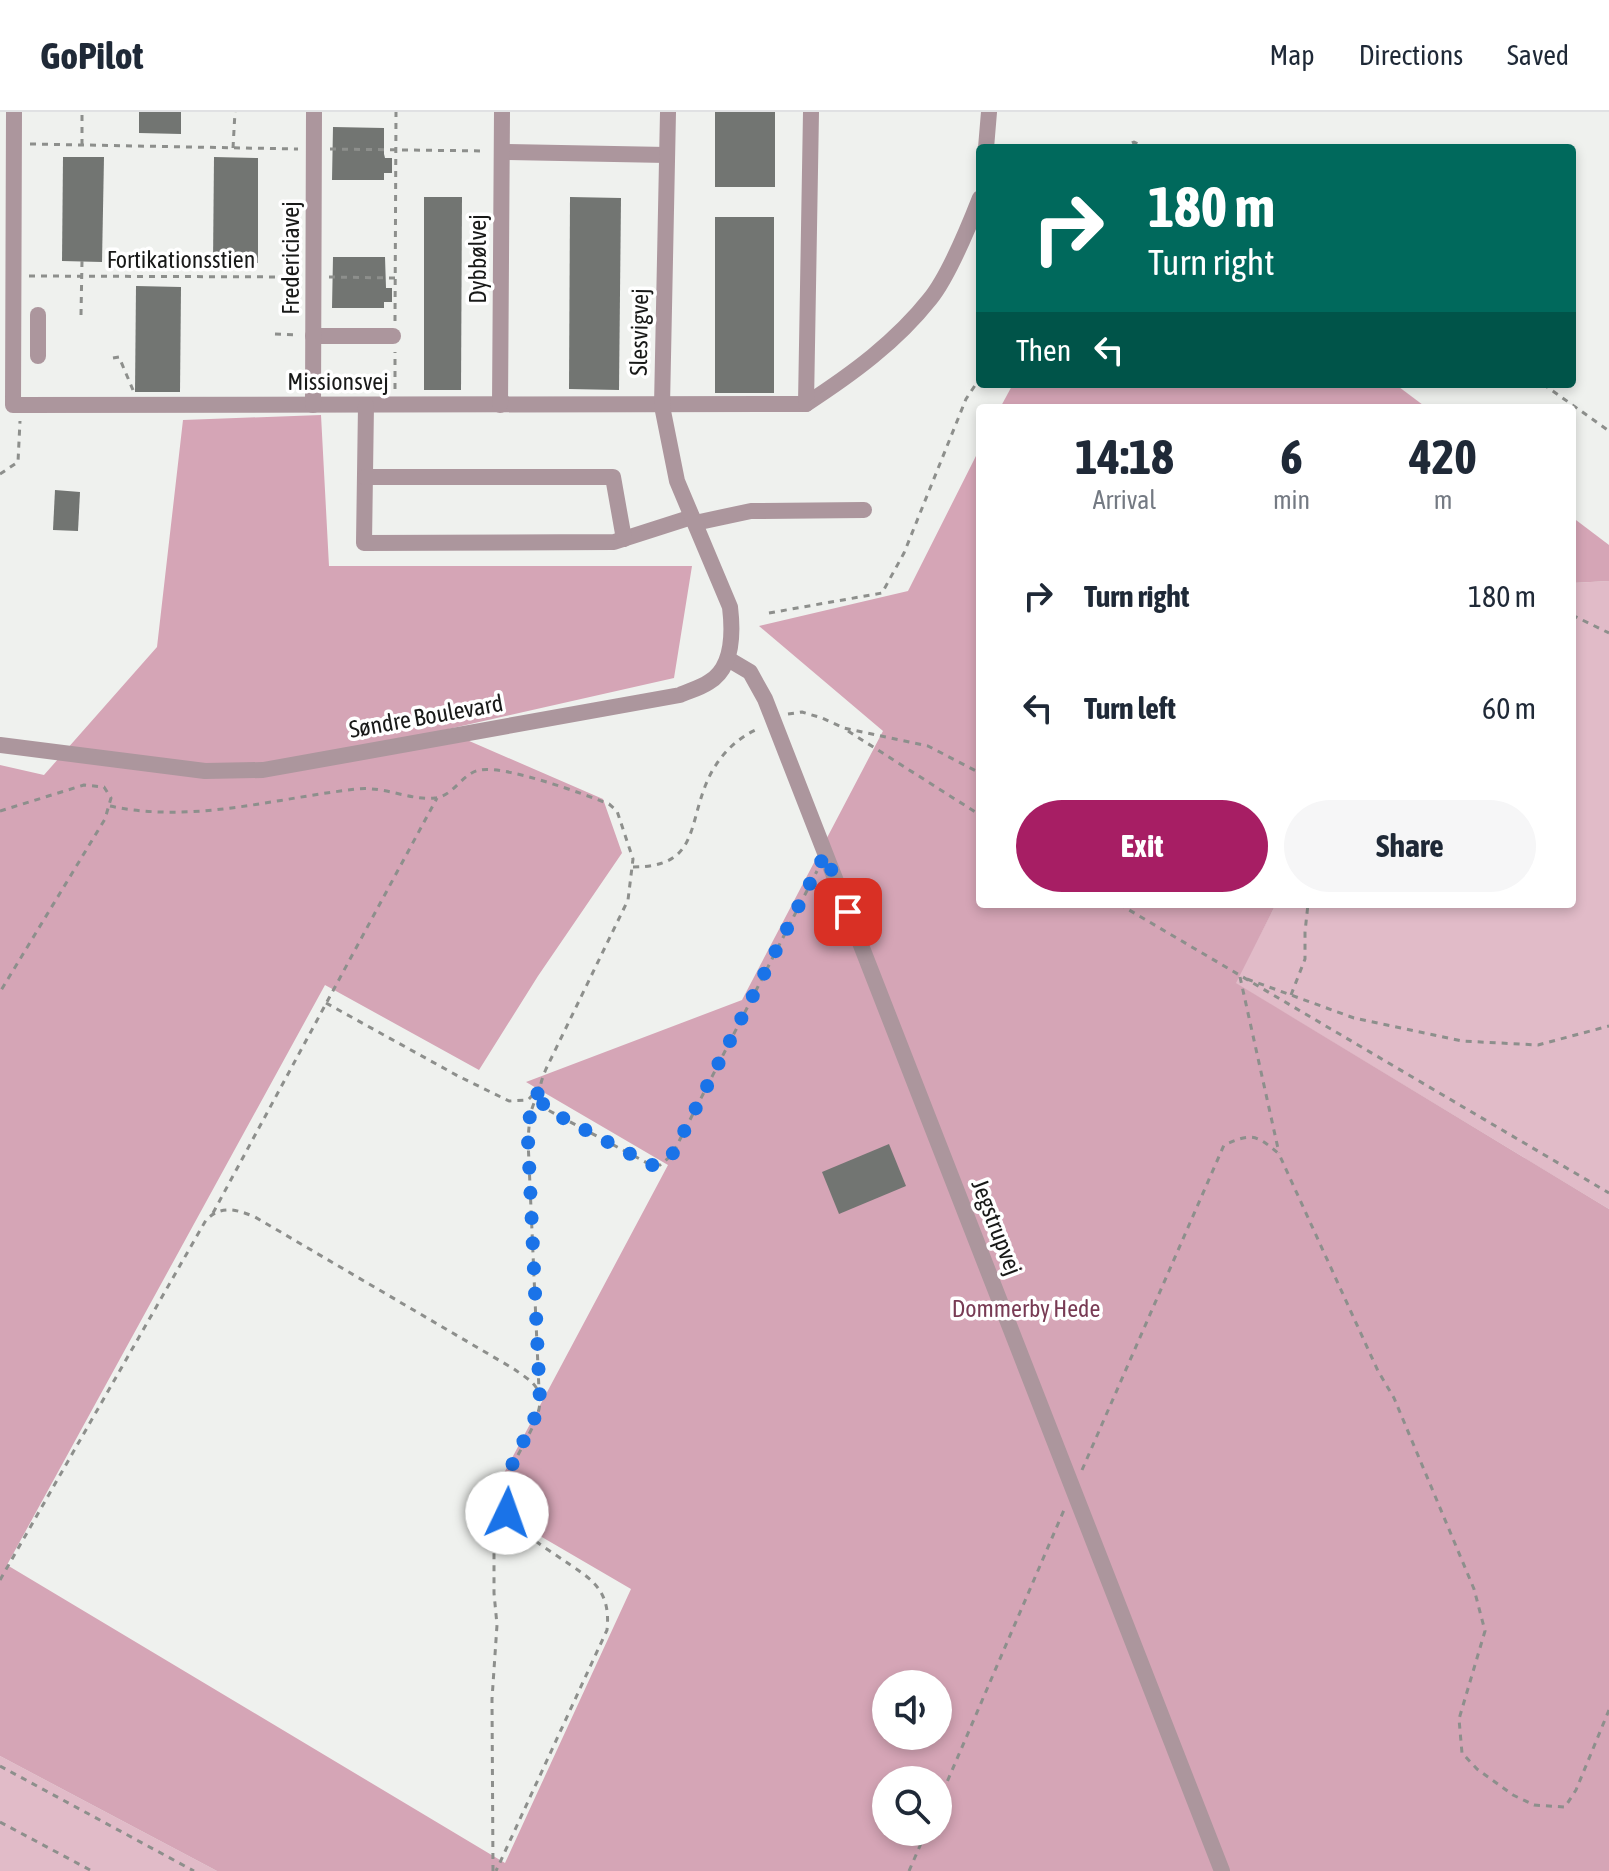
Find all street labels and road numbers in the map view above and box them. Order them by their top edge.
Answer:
street label: Fredericiavej [277,201,304,315]
street label: Dybbølvej [464,214,491,304]
street label: Fortikationsstien [107,246,255,273]
street label: Slesvigvej [625,288,653,376]
street label: Missionsvej [287,368,389,395]
street label: Søndre Boulevard [347,689,505,743]
street label: Jegstrupvej [966,1175,1028,1279]

